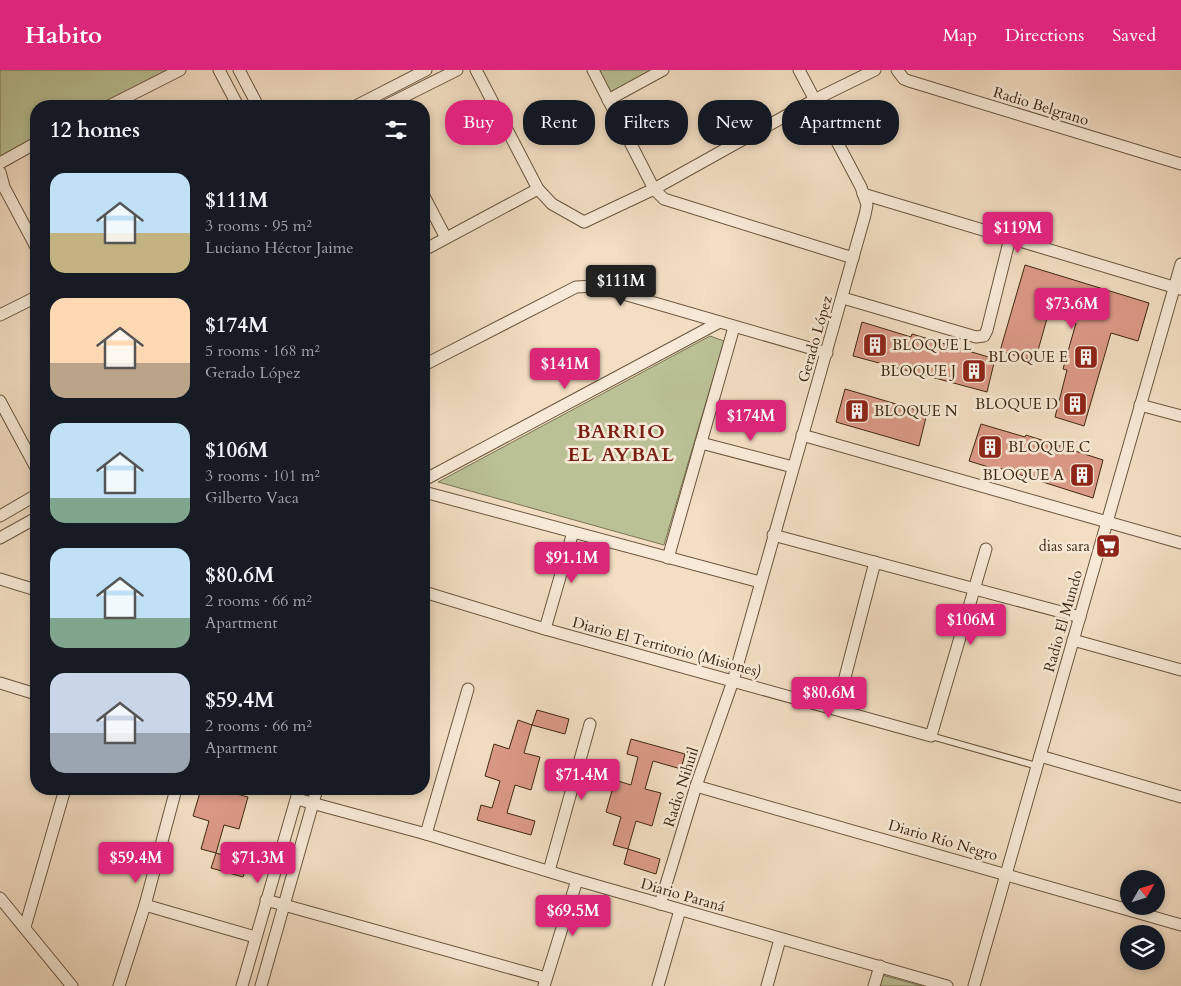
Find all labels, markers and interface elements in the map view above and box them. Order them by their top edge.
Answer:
text: Habito [25,19,102,52]
text: Map [943,23,977,48]
text: Directions [1005,23,1084,48]
text: Saved [1112,23,1156,48]
street label: Radio Belgrano [991,82,1091,130]
chip: Buy [445,100,513,145]
chip: Rent [523,100,595,145]
chip: Filters [605,100,688,145]
chip: New [698,100,772,145]
chip: Apartment [782,100,899,145]
text: 12 homes [50,116,140,145]
icon: filters [382,116,410,144]
text: $111M [205,186,268,215]
icon: home [90,193,150,253]
pin: $119M [983,212,1053,254]
text: 3 rooms · 95 m² [205,215,312,237]
text: $119M [994,217,1042,239]
text: Luciano Héctor Jaime [205,237,354,259]
pin: $111M [586,264,656,307]
text: $111M [597,270,645,292]
pin: $73.6M [1031,288,1113,330]
street label: Gerado López [793,293,837,385]
text: $73.6M [1046,293,1098,315]
text: $174M [205,311,268,340]
icon: home [90,318,150,378]
building icon: BLOQUE L [862,332,888,358]
place label: BLOQUE L [892,335,973,355]
text: 5 rooms · 168 m² [205,340,320,362]
building icon: BLOQUE E [1073,344,1099,370]
place label: BLOQUE E [988,347,1068,367]
pin: $141M [530,348,600,390]
text: $141M [541,353,589,375]
building icon: BLOQUE J [961,358,987,384]
place label: BLOQUE J [880,361,956,381]
text: Gerado López [205,362,300,384]
building icon: BLOQUE D [1062,391,1088,417]
place label: BLOQUE D [975,394,1058,414]
building icon: BLOQUE N [844,398,870,424]
pin: $174M [716,400,786,442]
place label: BLOQUE N [874,401,958,421]
text: $174M [727,405,775,427]
district label: BARRIO EL AYBAL [567,418,675,468]
building icon: BLOQUE C [977,434,1003,460]
text: $106M [205,436,268,465]
place label: BLOQUE C [1008,437,1090,457]
icon: home [90,443,150,503]
building icon: BLOQUE A [1069,462,1095,488]
text: 3 rooms · 101 m² [205,465,320,487]
place label: BLOQUE A [983,465,1064,485]
text: Gilberto Vaca [205,487,299,509]
supermarket icon: dias sara [1095,533,1121,559]
place label: dias sara [1039,536,1091,556]
pin: $91.1M [531,542,613,584]
text: $91.1M [546,547,598,569]
text: $80.6M [205,561,275,590]
icon: home [90,568,150,628]
street label: Radio El Mundo [1039,568,1087,674]
text: 2 rooms · 66 m² [205,590,312,612]
pin: $106M [936,604,1006,646]
text: $106M [947,609,995,631]
text: Apartment [205,612,278,634]
street label: Diario El Territorio (Misiones) [570,612,764,682]
pin: $80.6M [788,676,870,719]
text: $80.6M [803,682,855,704]
text: $59.4M [205,686,275,715]
icon: home [90,693,150,753]
text: 2 rooms · 66 m² [205,715,312,737]
text: Apartment [205,737,278,759]
street label: Radio Nihuil [659,744,703,829]
pin: $71.4M [541,758,623,801]
text: $71.4M [556,764,608,786]
street label: Diario Río Negro [886,815,1000,865]
pin: $59.4M [95,842,177,884]
pin: $71.3M [217,842,299,884]
text: $59.4M [110,847,162,869]
text: $71.3M [232,847,284,869]
north arrow [1120,870,1165,915]
map controls [1120,870,1165,970]
street label: Diario Paraná [638,873,728,917]
pin: $69.5M [532,894,614,937]
text: $69.5M [547,900,599,922]
button: layers [1120,925,1165,970]

